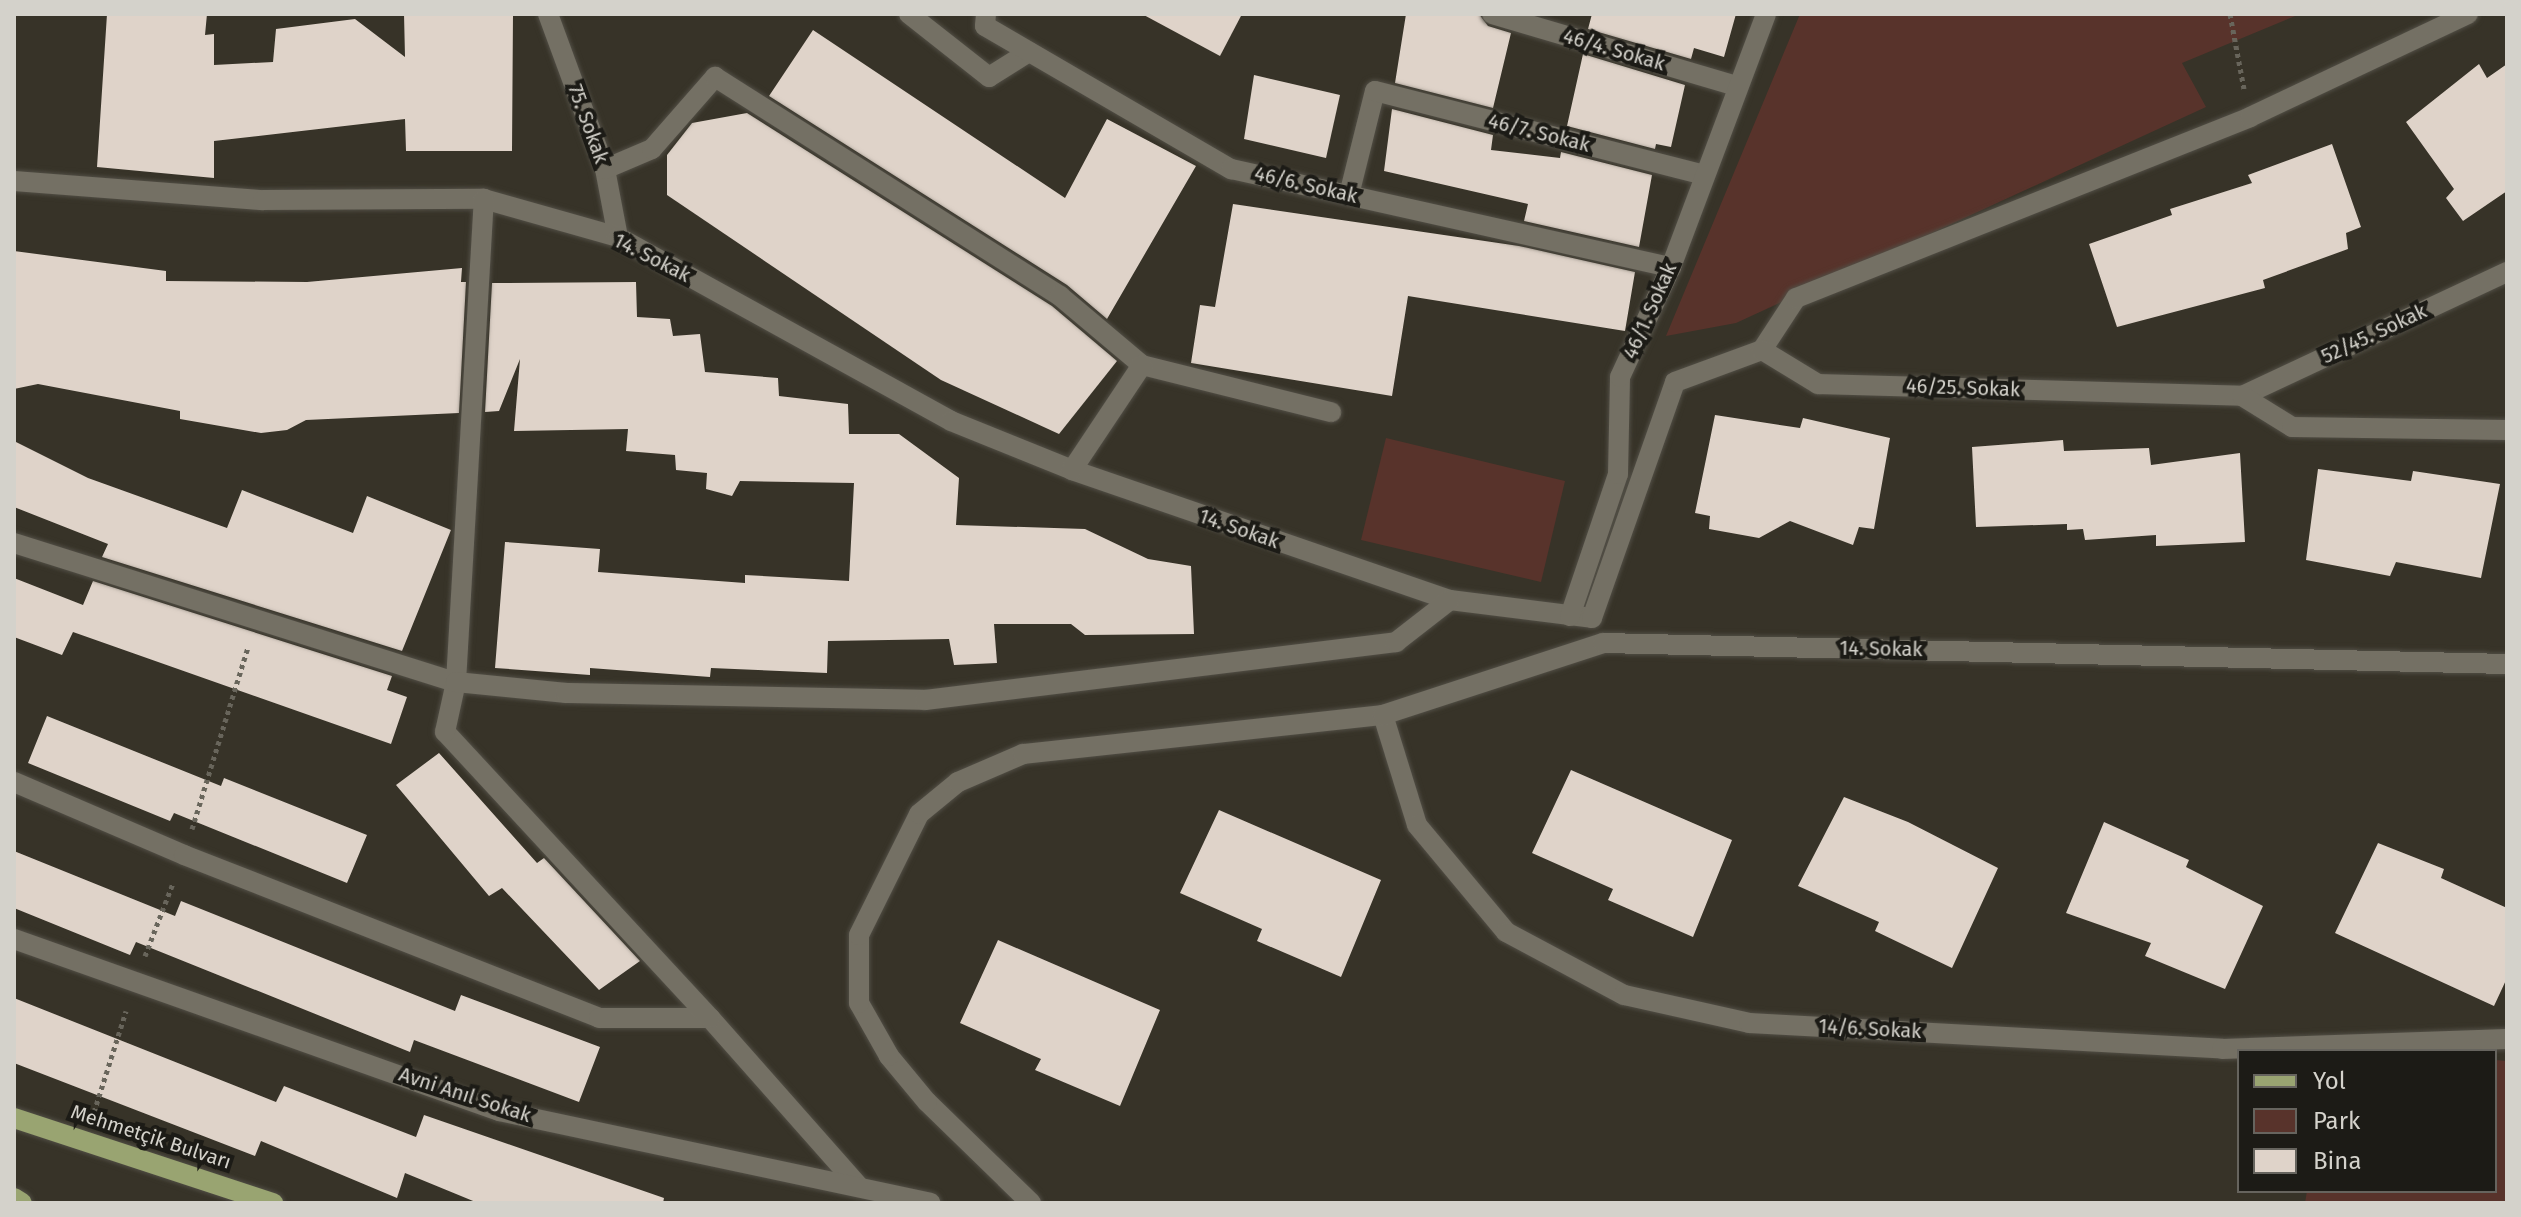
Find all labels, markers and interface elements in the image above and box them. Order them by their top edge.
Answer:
street label: 46/4. Sokak [1560,24,1668,76]
street label: 75. Sokak [563,81,613,167]
street label: 46/7. Sokak [1486,109,1592,157]
street label: 46/6. Sokak [1252,161,1360,209]
street label: 14. Sokak [610,228,694,288]
street label: 46/1. Sokak [1618,259,1682,363]
street label: 52/45. Sokak [2318,299,2430,369]
street label: 46/25. Sokak [1906,374,2020,402]
street label: 14. Sokak [1196,504,1282,554]
street label: 14. Sokak [1839,636,1923,662]
street label: 14/6. Sokak [1818,1014,1922,1044]
legend [2237,1049,2497,1193]
street label: Avni Anıl Sokak [396,1062,534,1128]
text: Yol [2313,1067,2346,1095]
street label: Mehmetçik Bulvarı [68,1100,234,1174]
text: Park [2313,1107,2360,1135]
text: Bina [2313,1147,2361,1175]

